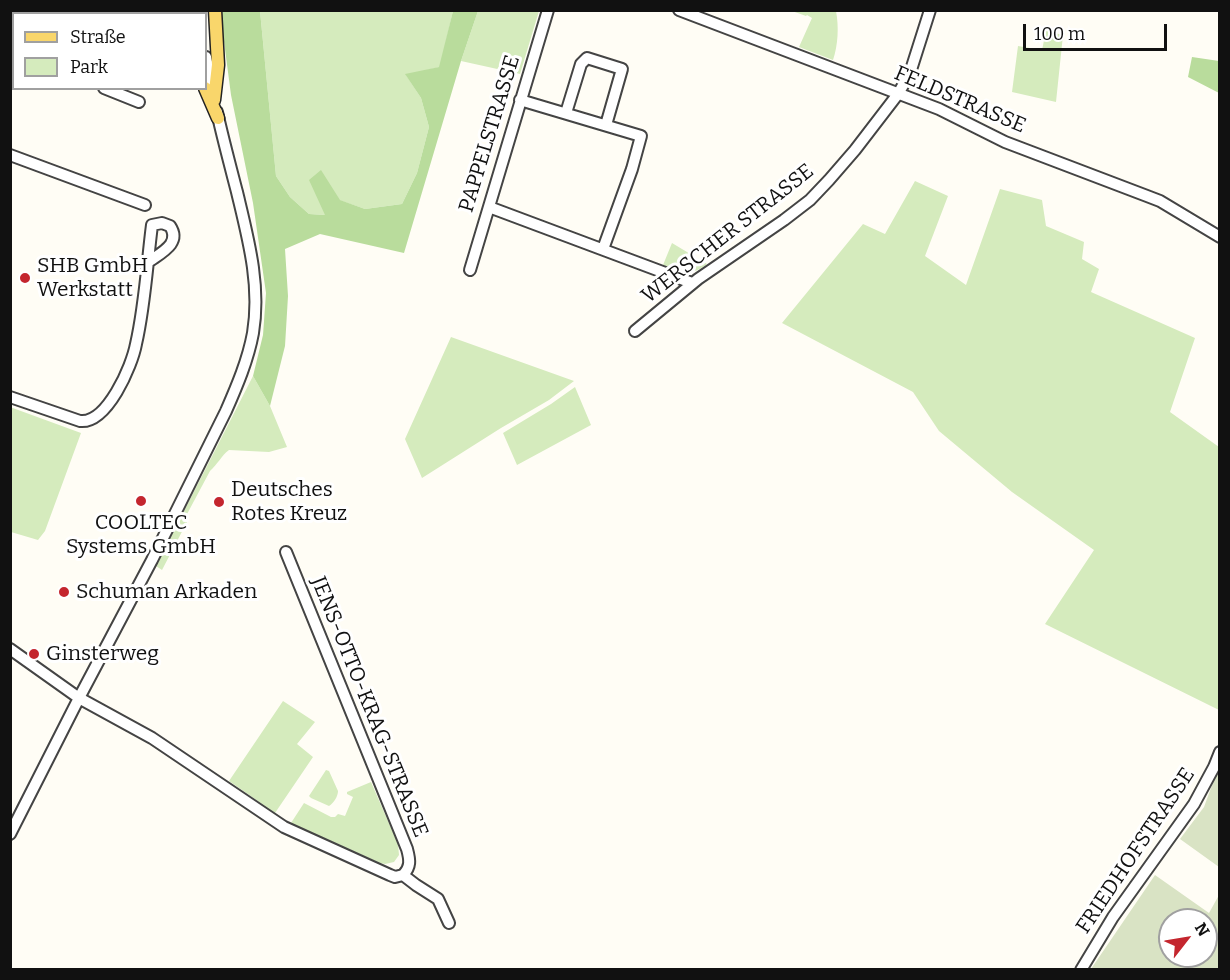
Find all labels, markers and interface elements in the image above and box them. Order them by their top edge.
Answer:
legend [12,12,207,90]
scale bar [1026,12,1170,50]
text: 100 m [1034,23,1085,45]
text: Straße [70,26,126,48]
street label: PAPPELSTRASSE [454,52,526,216]
text: Park [70,56,108,78]
street label: FELDSTRASSE [890,61,1030,139]
street label: WERSCHER STRASSE [637,159,819,309]
place label: SHB GmbH Werkstatt [37,253,148,303]
marker: SHB GmbH Werkstatt [18,271,32,285]
place label: Deutsches Rotes Kreuz [231,477,347,527]
marker: COOLTEC Systems GmbH [134,494,148,508]
marker: Deutsches Rotes Kreuz [212,495,226,509]
place label: COOLTEC Systems GmbH [66,510,216,560]
street label: JENS-OTTO-KRAG-STRASSE [305,573,433,841]
place label: Schuman Arkaden [76,579,257,605]
marker: Schuman Arkaden [57,585,71,599]
place label: Ginsterweg [46,641,159,667]
marker: Ginsterweg [27,647,41,661]
street label: FRIEDHOFSTRASSE [1071,763,1201,939]
north arrow [1158,908,1218,968]
text: N [1191,919,1213,940]

